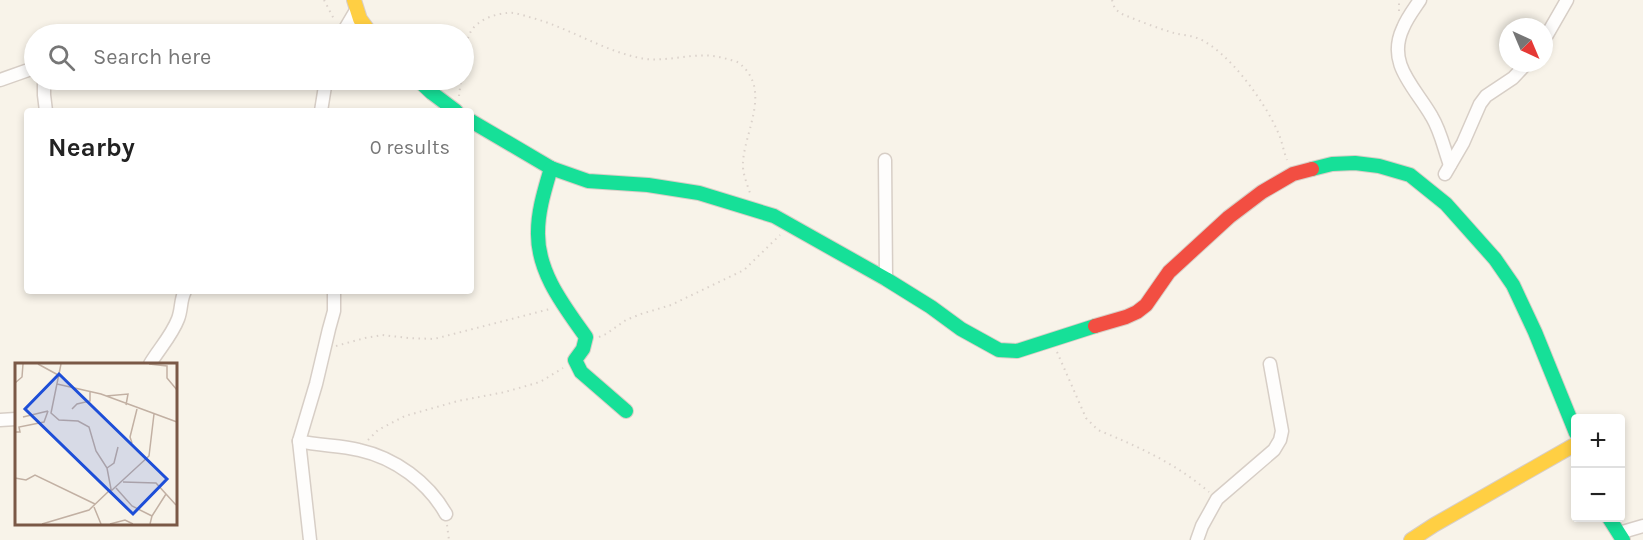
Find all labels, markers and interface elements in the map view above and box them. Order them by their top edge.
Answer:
north arrow [1499,18,1553,72]
search box [24,24,474,90]
icon: search [45,41,78,74]
text: Search here [93,44,211,70]
text: Nearby [48,132,135,163]
text: 0 results [370,136,450,159]
inset map [15,363,177,525]
map controls [1571,414,1625,522]
button: + [1571,414,1625,468]
button: − [1571,468,1625,522]

